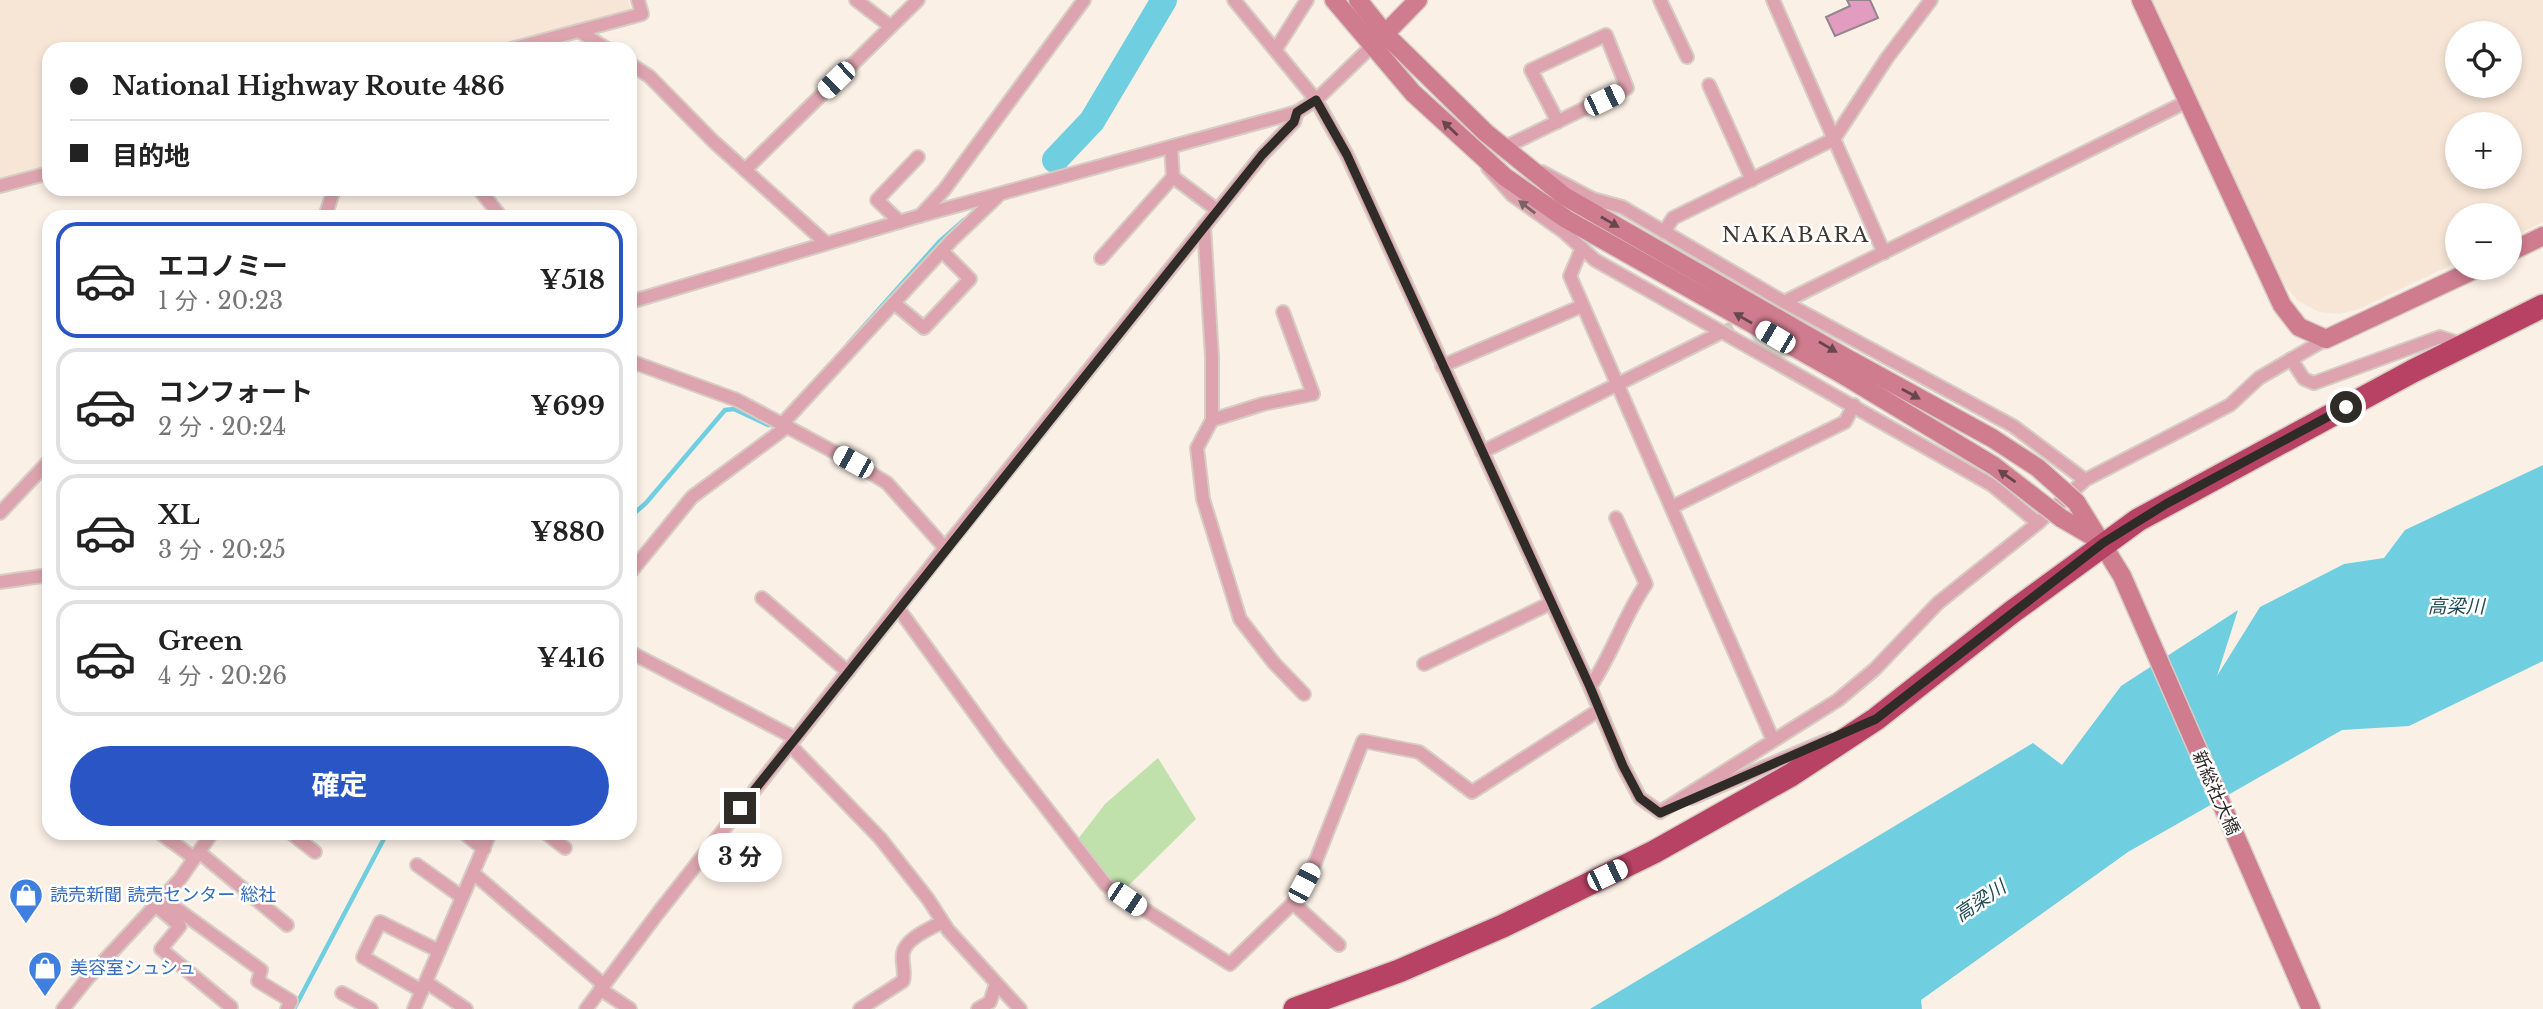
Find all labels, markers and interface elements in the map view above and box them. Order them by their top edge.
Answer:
map controls [2445,21,2522,280]
button: locate [2445,21,2522,98]
car [814,58,859,102]
text: National Highway Route 486 [112,70,505,102]
car [1581,81,1628,119]
button: + [2445,112,2522,189]
one-way arrow [1441,120,1459,136]
text: 目的地 [112,140,190,172]
one-way arrow [1519,200,1537,215]
button: − [2445,203,2522,280]
one-way arrow [1600,216,1619,228]
district label: NAKABARA [1722,222,1870,248]
icon: car [74,249,137,312]
text: エコノミー [158,250,288,282]
text: ¥518 [540,264,605,296]
text: 1 分 · 20:23 [158,287,283,315]
one-way arrow [1733,312,1752,324]
car [1752,317,1799,357]
one-way arrow [1819,341,1838,353]
icon: car [74,375,137,438]
text: コンフォート [158,376,313,408]
one-way arrow [1901,388,1921,400]
text: ¥699 [530,390,605,422]
route start [2330,391,2362,423]
text: 2 分 · 20:24 [158,413,286,441]
car [830,443,877,481]
one-way arrow [1998,469,2016,483]
text: XL [158,499,200,531]
icon: car [74,501,137,564]
text: ¥880 [530,516,605,548]
text: 3 分 · 20:25 [158,536,286,564]
water label: 高梁川 [2427,595,2486,618]
text: Green [158,625,243,657]
icon: car [74,627,137,690]
text: ¥416 [537,642,605,674]
text: 4 分 · 20:26 [158,662,287,690]
button: 確定 [70,746,609,826]
street label: 新総社大橋 [2188,747,2244,839]
route end [724,792,756,824]
callout: 3 分 [698,832,782,882]
text: 3 分 [718,843,762,871]
car [1584,856,1631,894]
car [1285,860,1324,906]
water label: 高梁川 [1950,874,2012,926]
shop icon: 読売新聞 読売センター 総社 [7,876,45,925]
car [1104,879,1151,919]
place label: 読売新聞 読売センター 総社 [50,884,276,906]
shop icon: 美容室シュシュ [26,949,64,998]
place label: 美容室シュシュ [70,957,196,979]

